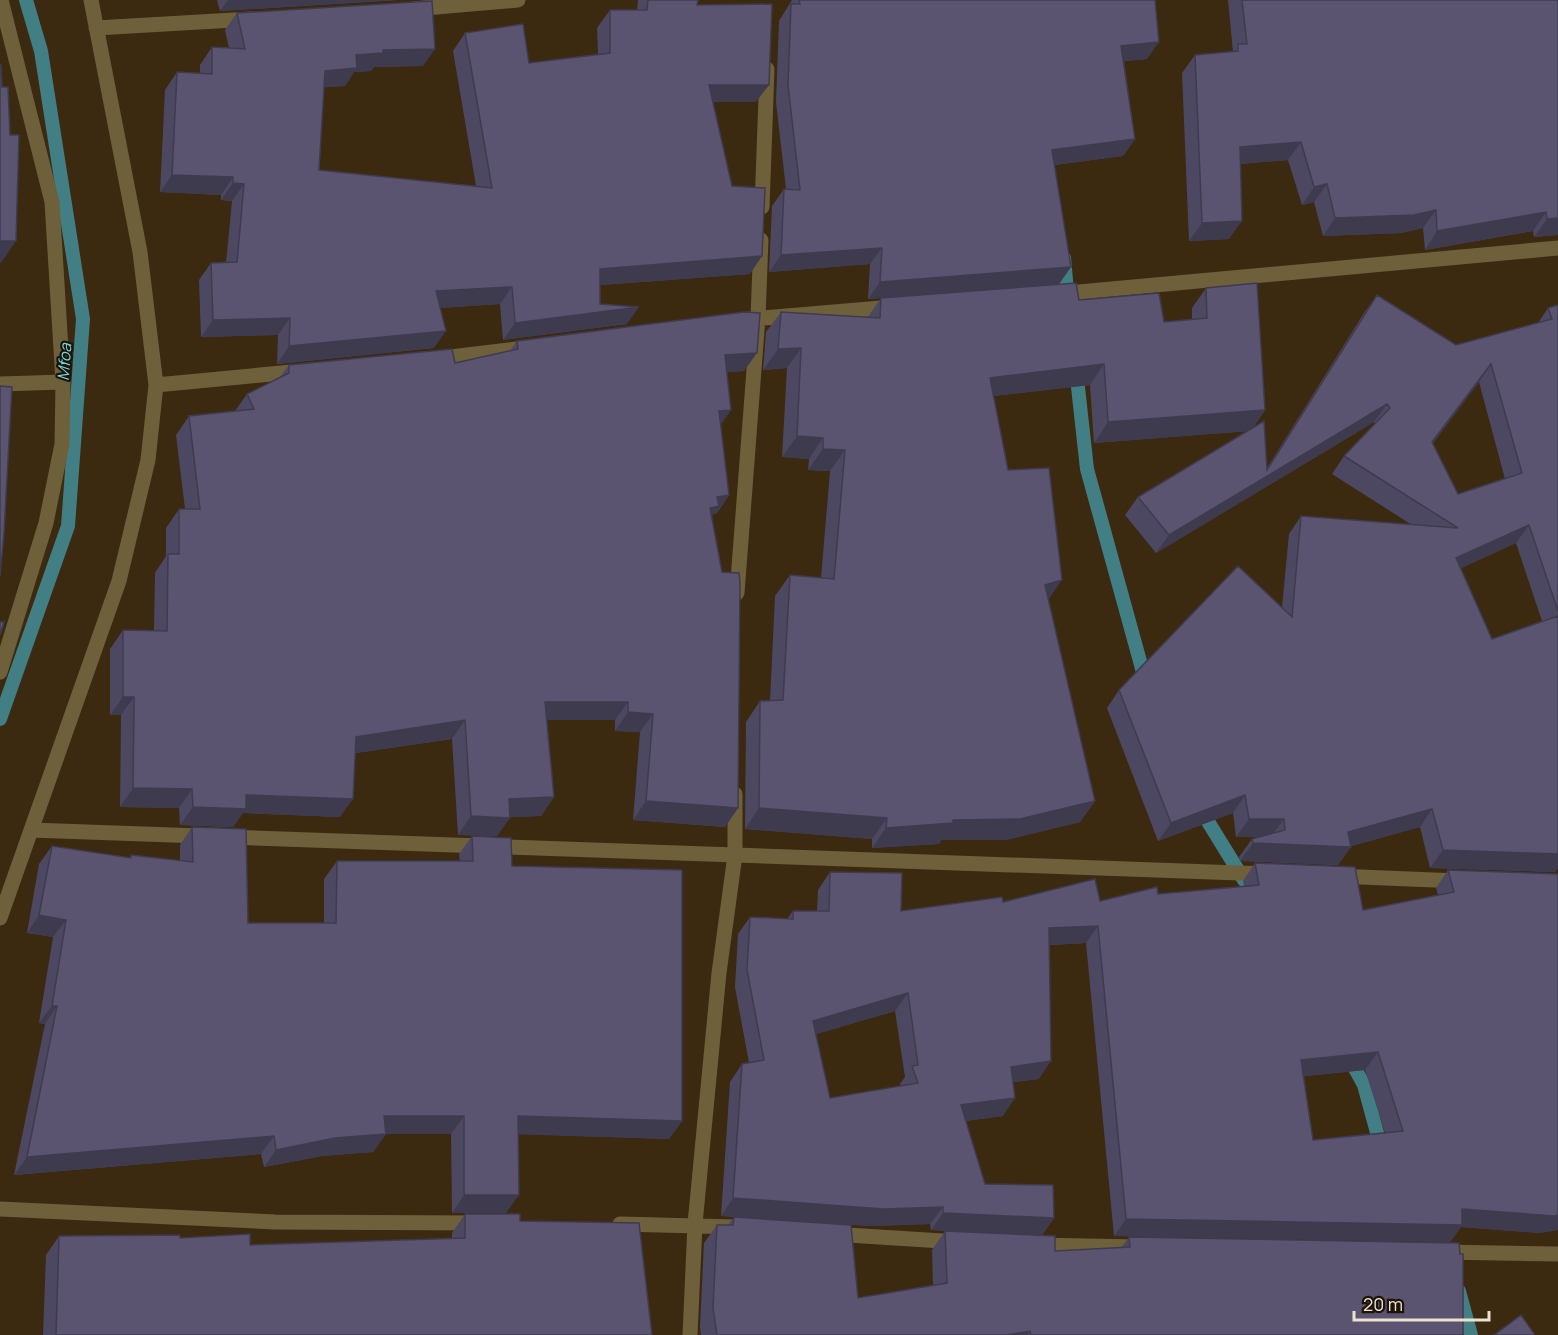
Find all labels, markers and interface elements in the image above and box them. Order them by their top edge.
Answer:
water label: Mfoa [52,342,76,381]
scale bar [1354,1284,1489,1322]
text: 20 m [1363,1292,1403,1316]

